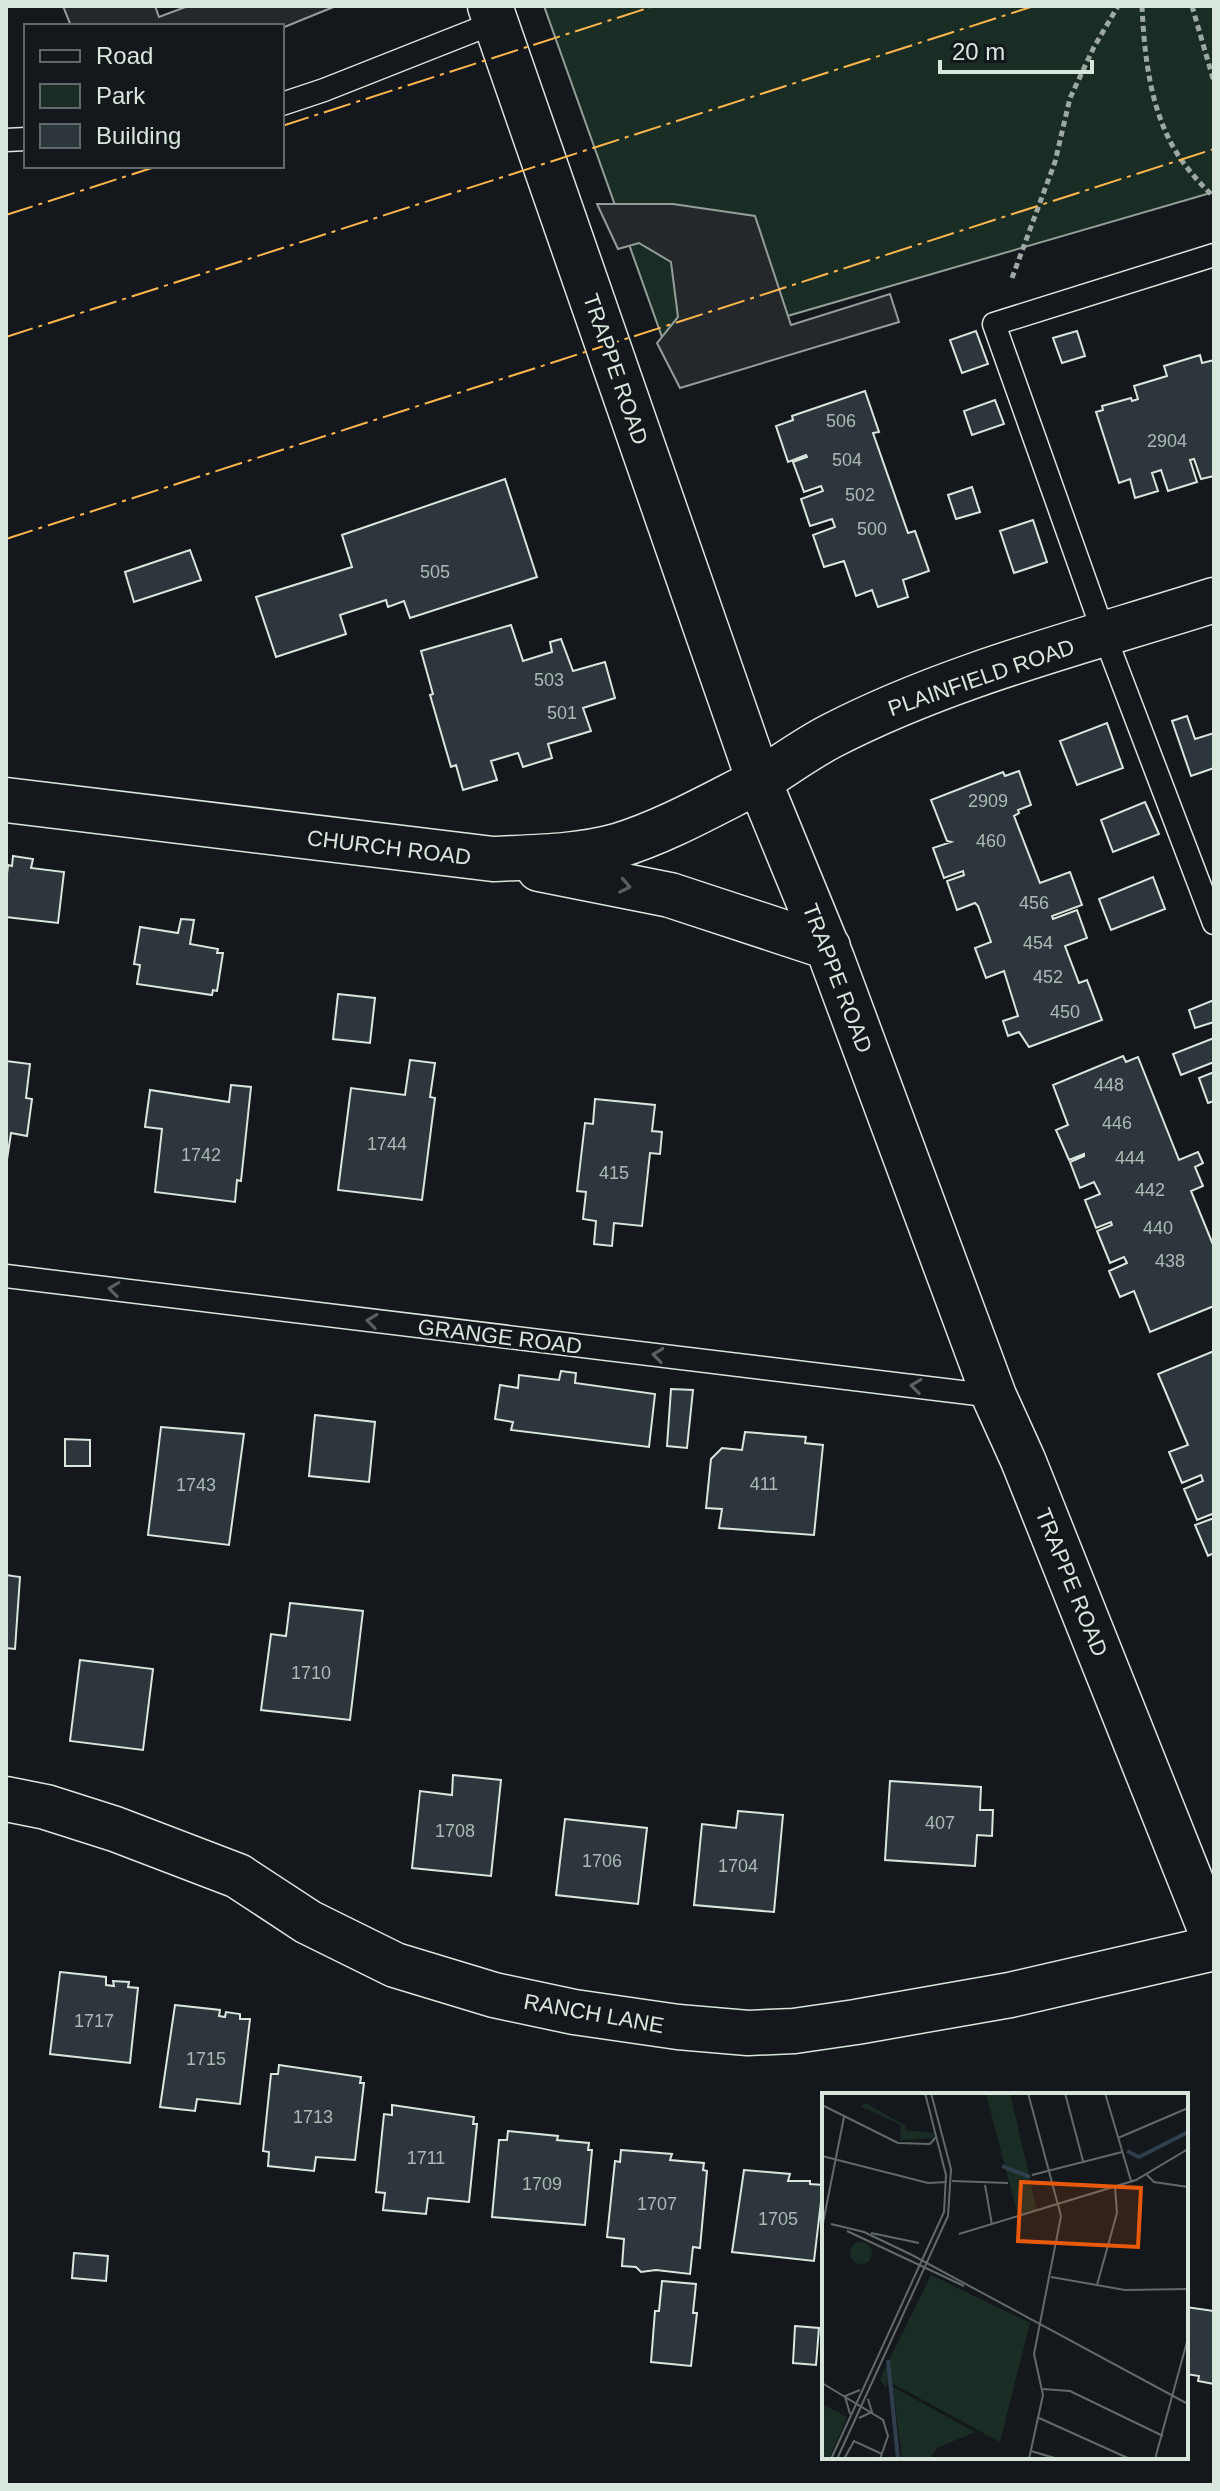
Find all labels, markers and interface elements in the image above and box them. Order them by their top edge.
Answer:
legend [24,24,284,168]
scale bar [940,24,1092,74]
text: 20 m [952,38,1005,65]
text: Road [96,42,153,69]
text: Park [96,82,146,109]
text: Building [96,122,181,149]
street label: TRAPPE ROAD [578,291,653,448]
house number: 506 [826,411,856,431]
house number: 2904 [1147,431,1187,451]
house number: 504 [832,450,862,470]
house number: 502 [845,485,875,505]
house number: 500 [857,519,887,539]
house number: 505 [420,562,450,582]
street label: PLAINFIELD ROAD [885,634,1078,721]
house number: 503 [534,670,564,690]
house number: 501 [547,703,577,723]
house number: 2909 [968,791,1008,811]
street label: CHURCH ROAD [306,825,472,870]
house number: 460 [976,831,1006,851]
one-way arrow [617,877,631,894]
house number: 456 [1019,893,1049,913]
street label: TRAPPE ROAD [798,900,877,1056]
house number: 454 [1023,933,1053,953]
house number: 452 [1033,967,1063,987]
house number: 450 [1050,1002,1080,1022]
house number: 448 [1094,1075,1124,1095]
house number: 446 [1102,1113,1132,1133]
house number: 1744 [367,1134,407,1154]
house number: 1742 [181,1145,221,1165]
house number: 444 [1115,1148,1145,1168]
house number: 415 [599,1163,629,1183]
house number: 442 [1135,1180,1165,1200]
house number: 440 [1143,1218,1173,1238]
house number: 438 [1155,1251,1185,1271]
one-way arrow [107,1281,120,1298]
one-way arrow [366,1312,379,1329]
street label: GRANGE ROAD [417,1314,583,1359]
one-way arrow [651,1347,665,1364]
one-way arrow [910,1378,923,1395]
house number: 411 [750,1474,778,1494]
house number: 1743 [176,1475,216,1495]
street label: TRAPPE ROAD [1030,1504,1113,1660]
house number: 1710 [291,1663,331,1683]
house number: 407 [925,1813,955,1833]
house number: 1708 [435,1821,475,1841]
house number: 1706 [582,1851,622,1871]
house number: 1704 [718,1856,758,1876]
street label: RANCH LANE [522,1989,666,2038]
house number: 1717 [74,2011,114,2031]
house number: 1715 [186,2049,226,2069]
inset map [822,2093,1188,2459]
house number: 1713 [293,2107,333,2127]
house number: 1711 [407,2148,445,2168]
house number: 1709 [522,2174,562,2194]
house number: 1707 [637,2194,677,2214]
house number: 1705 [758,2209,798,2229]

